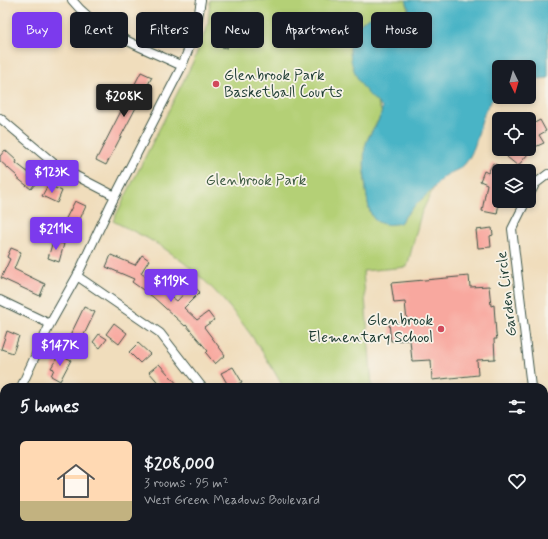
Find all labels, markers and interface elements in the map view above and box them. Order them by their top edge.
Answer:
chip: Buy [12,12,62,48]
chip: Rent [70,12,128,48]
chip: Filters [136,12,203,48]
chip: New [211,12,264,48]
chip: Apartment [272,12,363,48]
chip: House [371,12,432,48]
north arrow [492,60,536,104]
map controls [492,60,536,208]
place label: Glenbrook Park Basketball Courts [224,66,343,103]
marker: Glenbrook Park Basketball Courts [211,79,221,89]
pin: $208K [96,84,152,118]
text: $208K [105,88,143,105]
button: locate [492,112,536,156]
pin: $123K [24,160,80,194]
text: $123K [35,164,69,181]
button: layers [492,164,536,208]
park label: Glenbrook Park [206,171,307,191]
pin: $211K [28,217,84,251]
text: $211K [39,221,73,238]
street label: Garden Circle [492,250,522,338]
pin: $119K [143,269,199,303]
text: $119K [153,273,189,290]
place label: Glenbrook Elementary School [308,311,433,348]
marker: Glenbrook Elementary School [436,324,446,334]
pin: $147K [32,333,88,367]
text: $147K [41,337,79,354]
text: 5 homes [20,396,79,418]
icon: filters [506,396,528,418]
text: $208,000 [144,453,214,475]
icon: home [52,457,100,505]
icon: heart [506,470,528,492]
text: 3 rooms · 95 m² [144,475,228,492]
text: West Green Meadows Boulevard [144,492,320,509]

